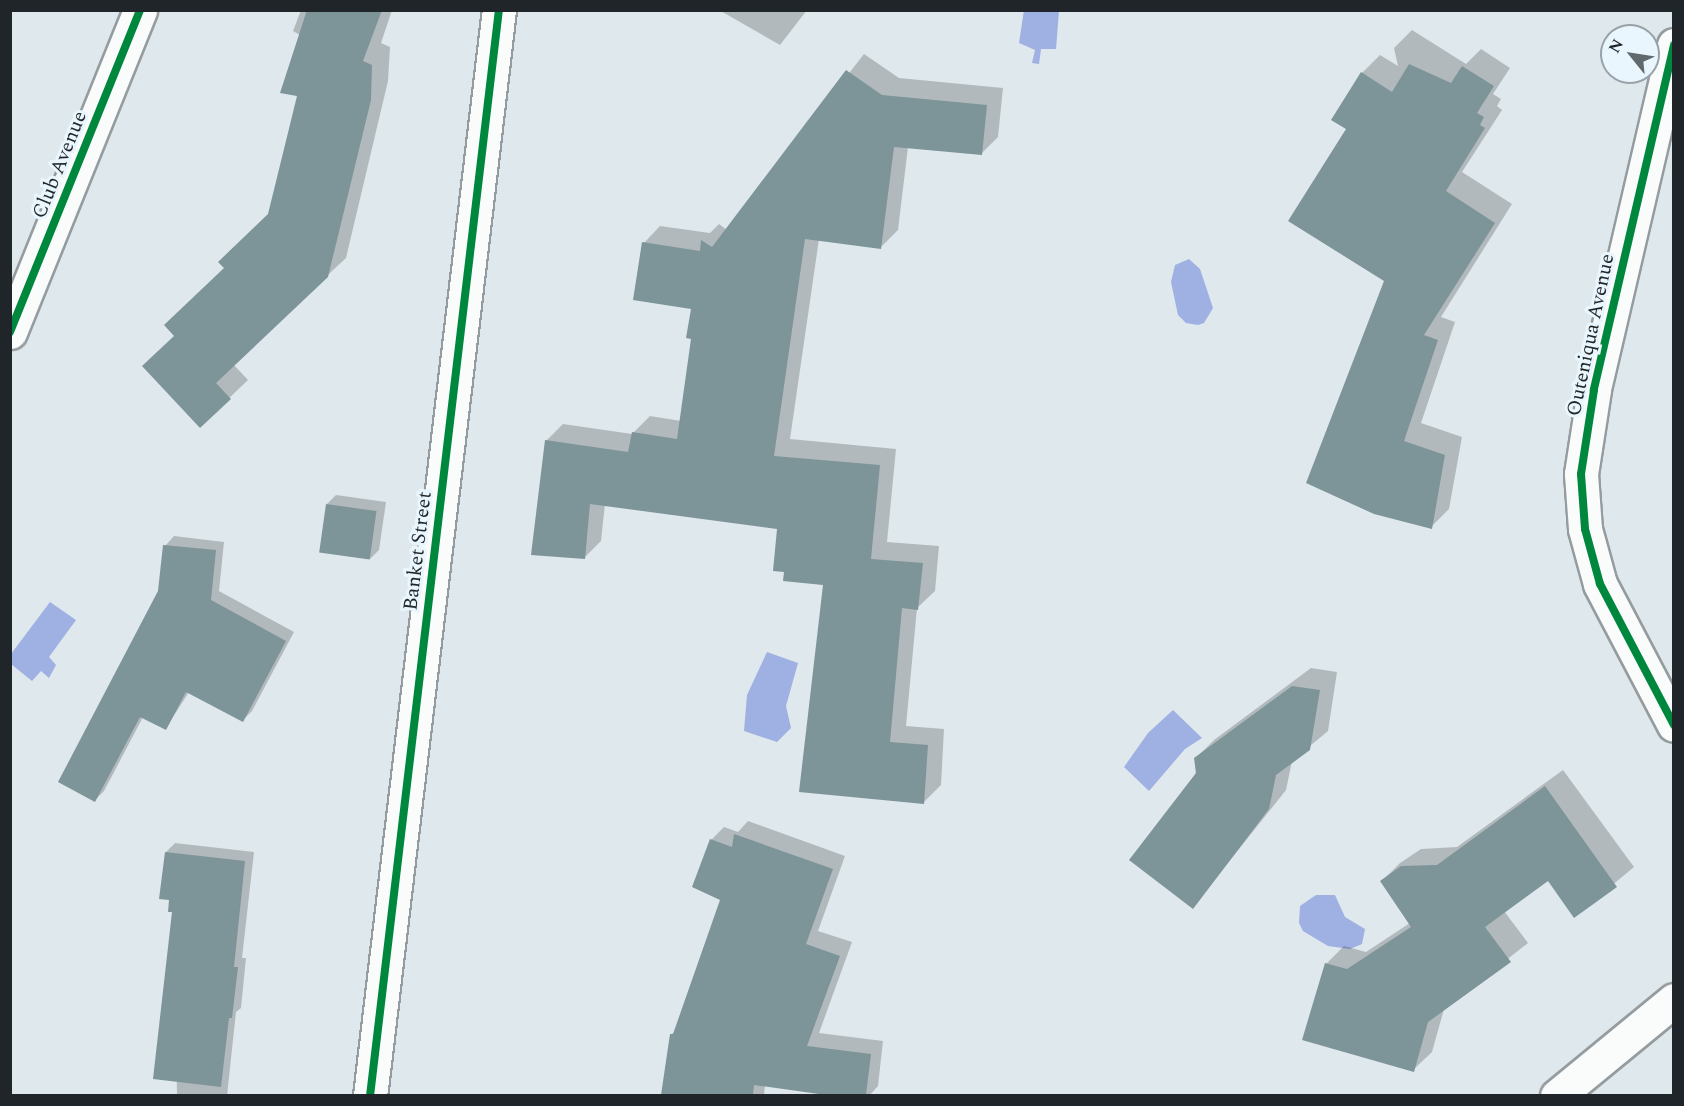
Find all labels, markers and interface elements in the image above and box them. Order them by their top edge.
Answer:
north arrow [1600,24,1660,84]
text: N [1602,34,1630,58]
street label: Club Avenue [28,108,92,222]
street label: Outeniqua Avenue [1562,252,1620,418]
street label: Banket Street [399,490,437,612]

